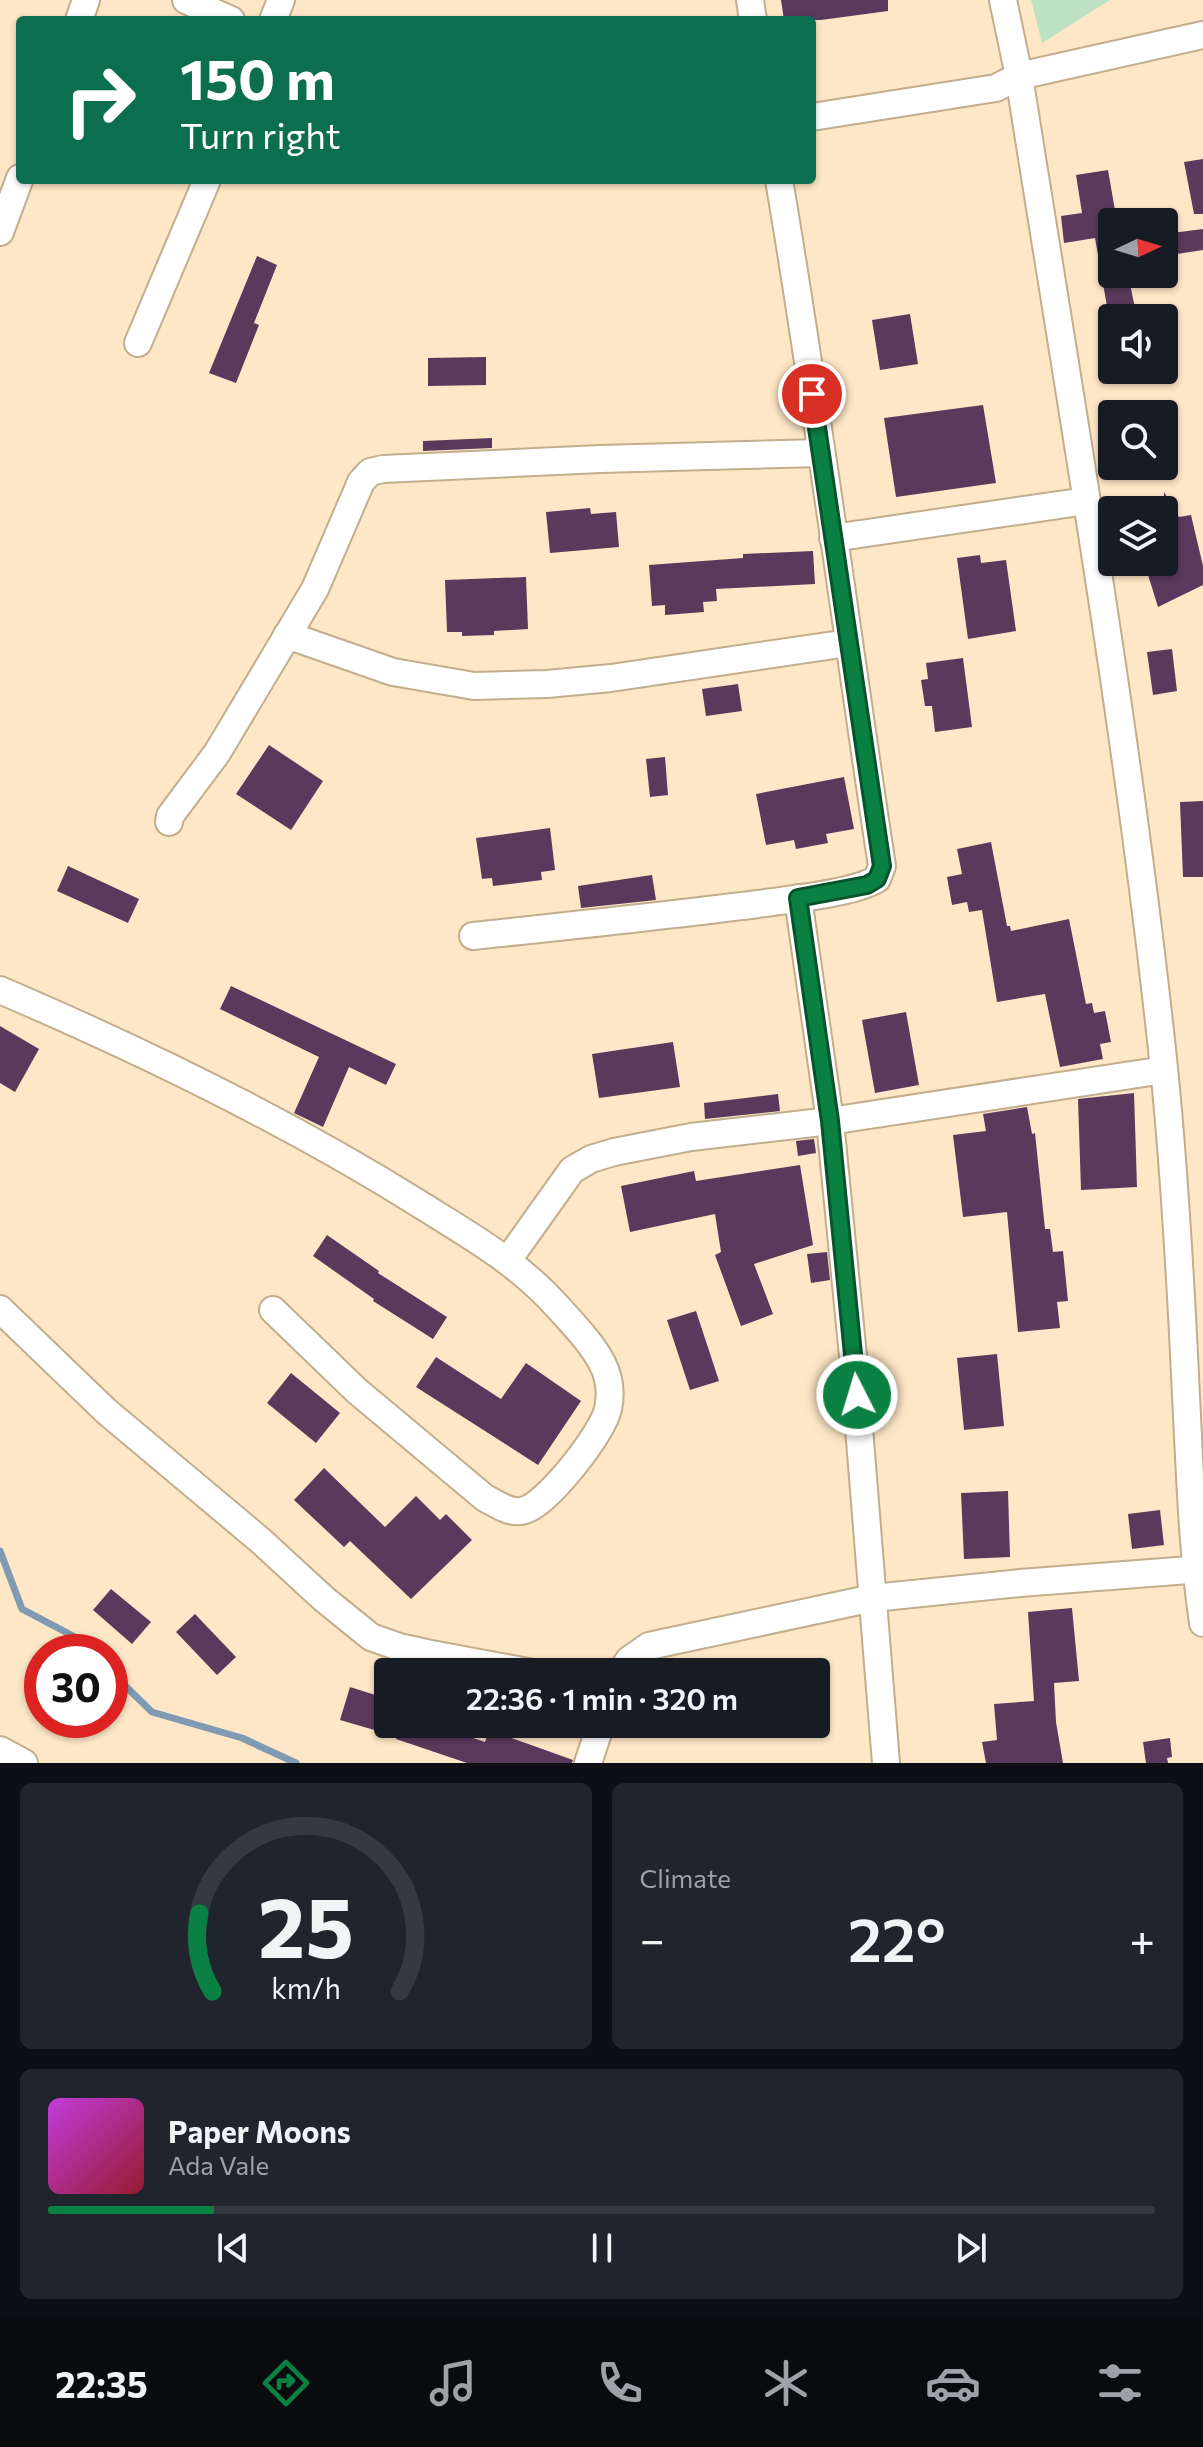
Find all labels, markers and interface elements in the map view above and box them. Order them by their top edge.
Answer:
text: 150 m [180,43,335,112]
icon: right [48,48,152,152]
text: Turn right [180,112,341,156]
north arrow [1098,208,1178,288]
map controls [1098,208,1178,576]
button: sound [1098,304,1178,384]
pin [778,360,846,428]
icon: arrive [790,372,834,416]
button: search [1098,400,1178,480]
button: layers [1098,496,1178,576]
position arrow [815,1353,899,1437]
speed limit sign: 30 [24,1634,128,1738]
text: 22:36 · 1 min · 320 m [466,1679,738,1716]
text: Climate [640,1862,731,1893]
text: 25 [258,1873,354,1975]
text: 22° [848,1901,946,1974]
text: − [640,1911,665,1965]
text: + [1129,1911,1155,1965]
text: km/h [271,1970,341,2005]
text: Paper Moons [168,2112,351,2149]
text: Ada Vale [168,2149,269,2180]
icon: previous [211,2226,255,2270]
icon: pause [580,2226,624,2270]
icon: next [949,2226,993,2270]
icon: directions [258,2355,314,2411]
icon: music [425,2355,481,2411]
icon: phone [592,2355,648,2411]
icon: climate [758,2355,814,2411]
icon: car [925,2355,981,2411]
icon: filters [1092,2355,1148,2411]
text: 22:35 [55,2361,148,2405]

